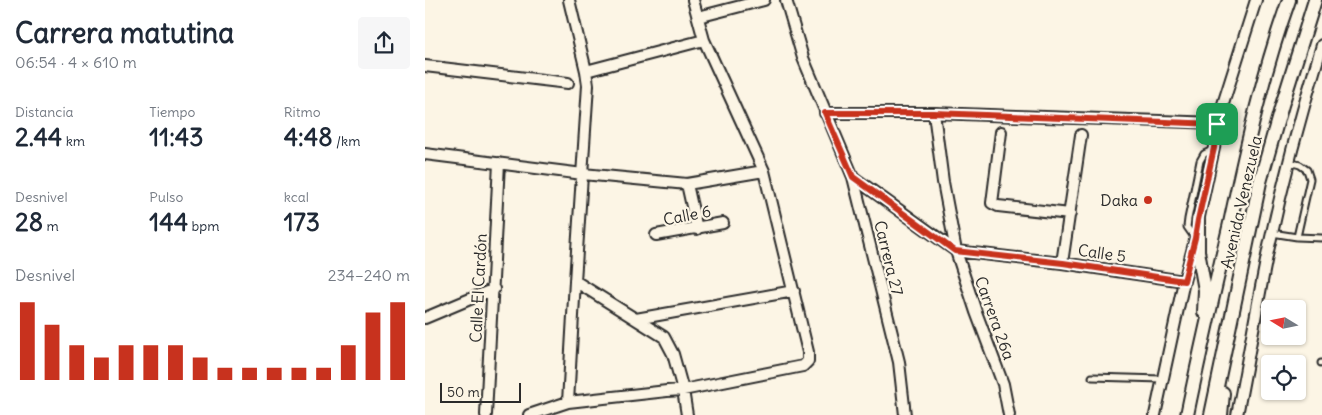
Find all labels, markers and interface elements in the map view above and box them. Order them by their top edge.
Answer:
text: Carrera matutina [15,15,234,51]
button: share [358,17,410,69]
text: 06:54 · 4 × 610 m [15,52,137,72]
text: Distancia [15,103,74,121]
text: Tiempo [149,103,195,121]
text: Ritmo [284,103,321,121]
pin [1196,103,1238,145]
icon: arrive [1203,110,1231,138]
text: 2.44 [15,121,62,153]
text: 11:43 [149,121,203,153]
text: 4:48 [284,121,333,153]
text: km [62,132,85,150]
text: /km [333,132,360,150]
street label: Avenida Venezuela [1216,134,1266,270]
text: Desnivel [15,188,68,206]
text: Pulso [149,188,183,206]
text: kcal [284,188,309,206]
place label: Daka [1100,190,1138,210]
marker: Daka [1142,194,1154,206]
street label: Calle 6 [661,201,713,229]
text: 28 [15,206,43,238]
text: 144 [149,206,188,238]
text: 173 [284,206,320,238]
text: m [43,217,59,235]
text: bpm [188,217,219,235]
street label: Carrera 27 [870,218,908,298]
street label: Calle El Cardón [465,233,491,343]
street label: Calle 5 [1077,240,1127,266]
text: Desnivel [15,265,75,285]
text: 234–240 m [328,265,410,285]
street label: Carrera 26a [971,274,1019,362]
north arrow [1261,300,1306,345]
map controls [1261,300,1306,400]
button: locate [1261,355,1306,400]
scale bar [440,380,521,403]
text: 50 m [447,383,480,401]

